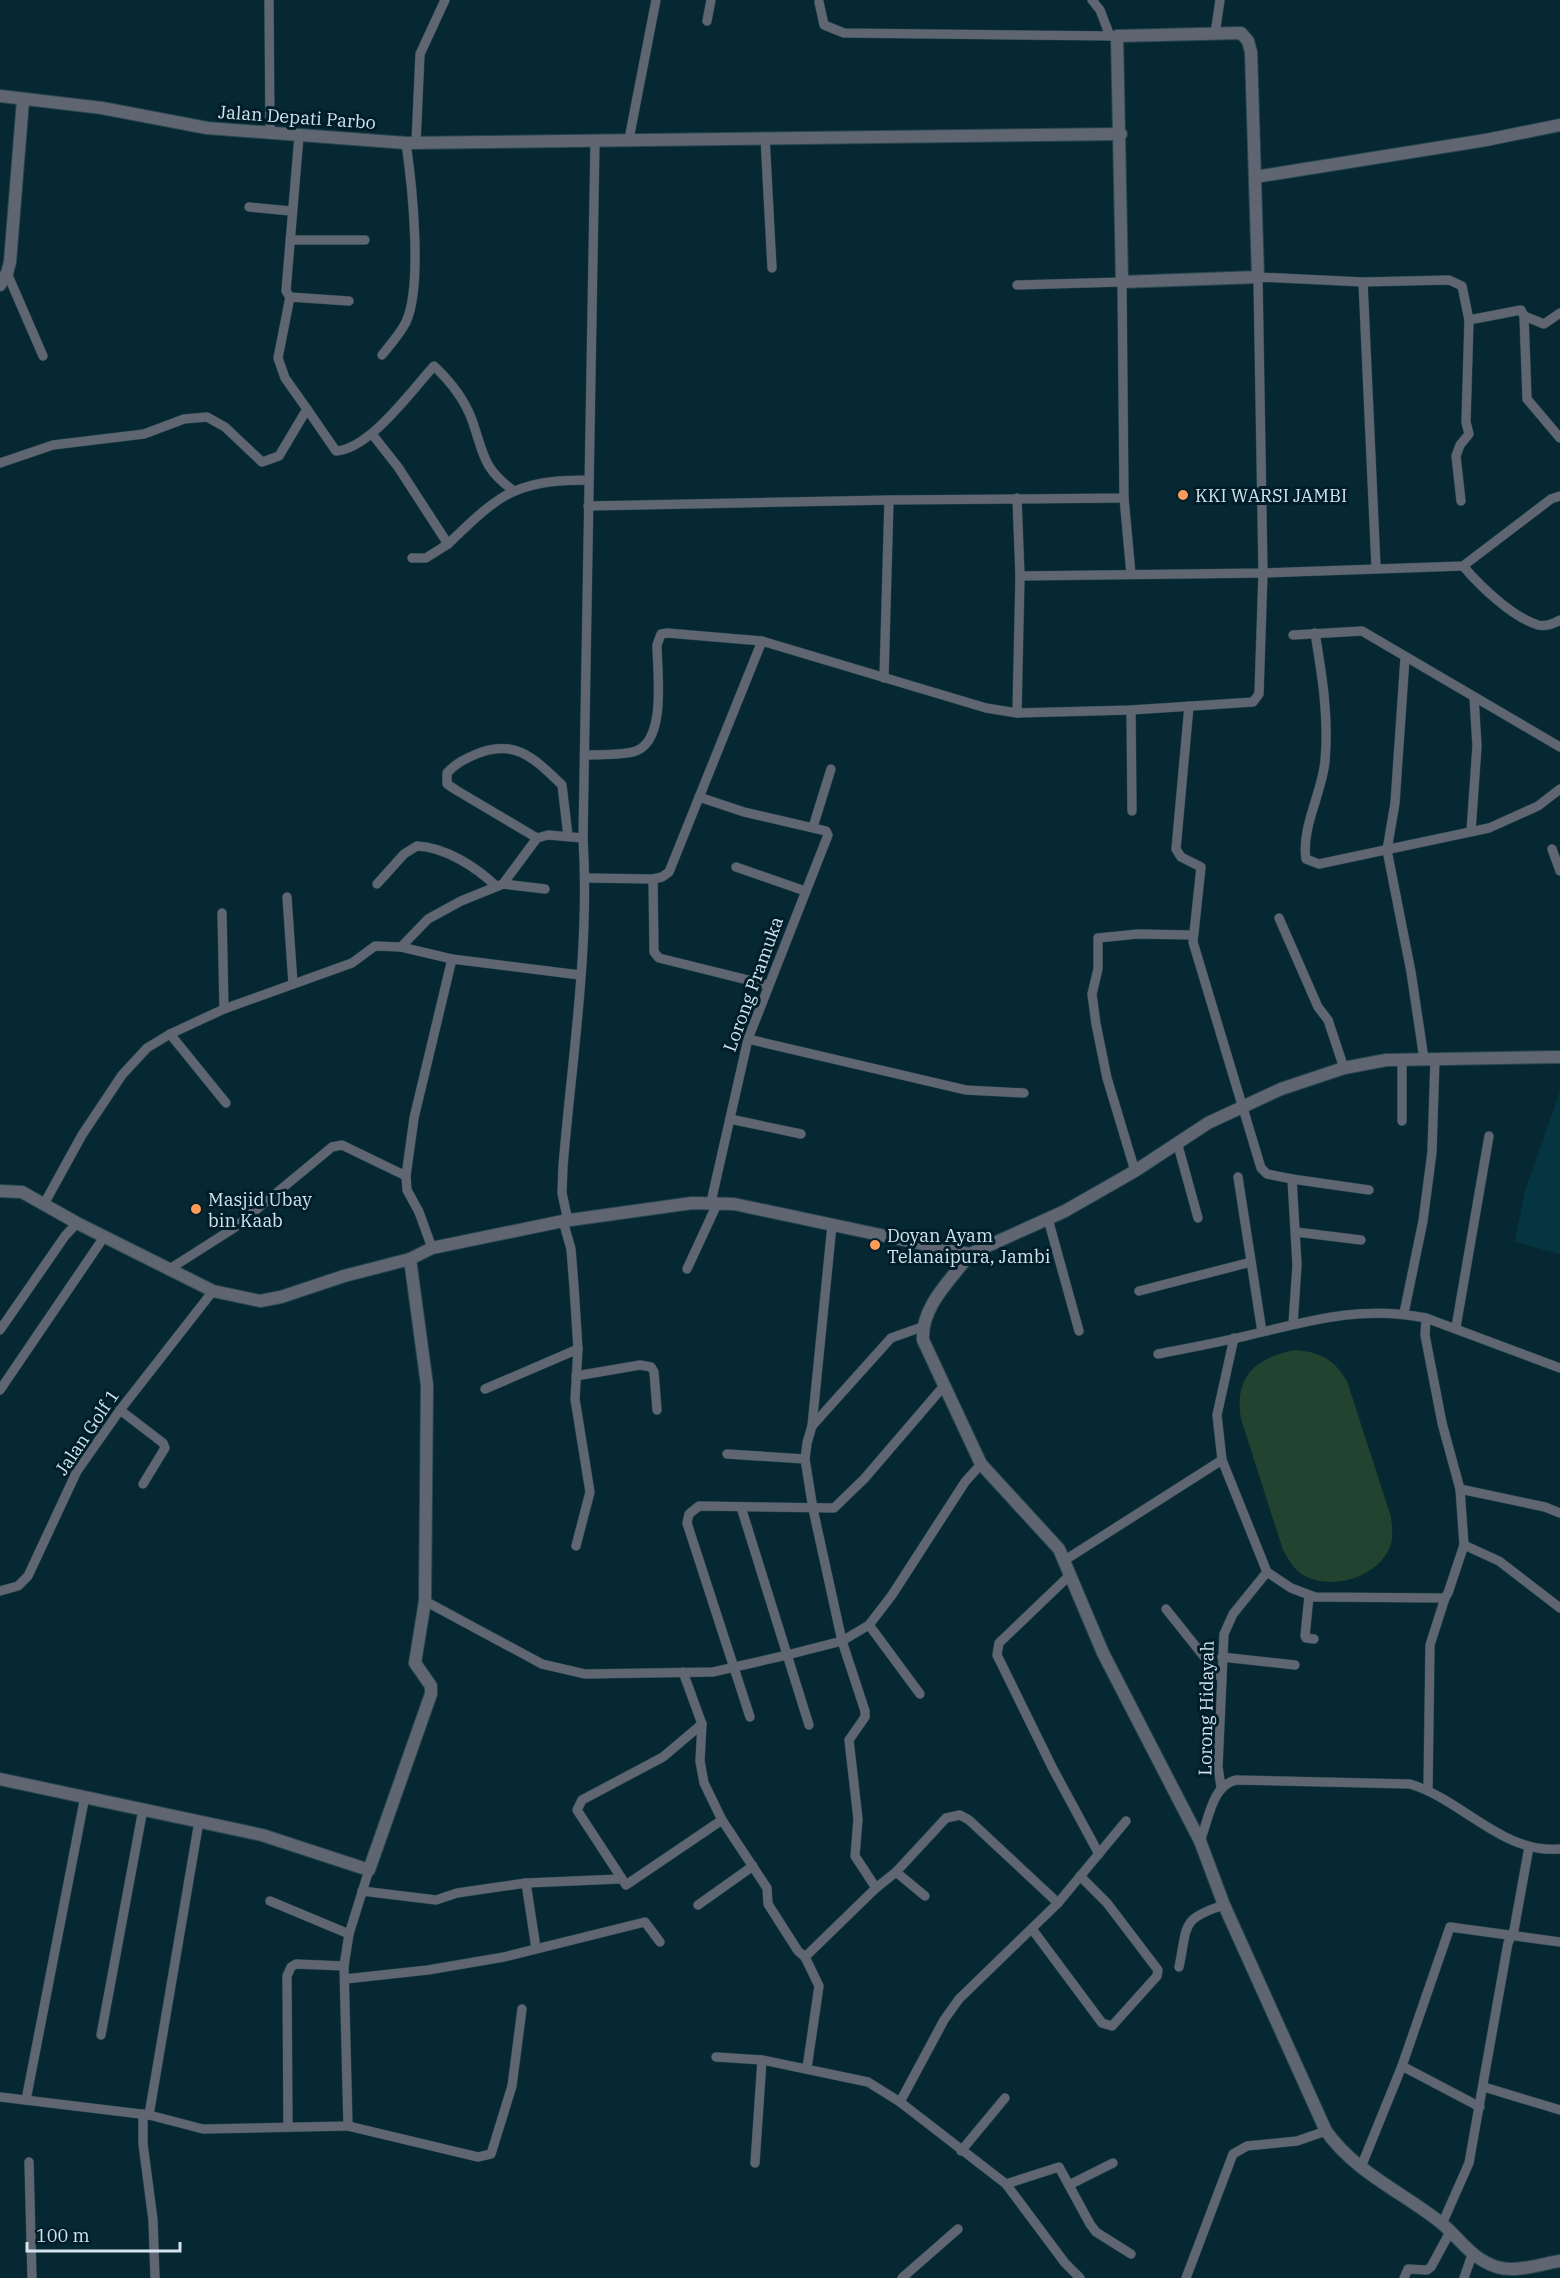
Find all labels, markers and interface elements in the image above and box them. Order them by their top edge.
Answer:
street label: Jalan Depati Parbo [217,100,377,134]
place label: KKI WARSI JAMBI [1195,484,1347,507]
marker: KKI WARSI JAMBI [1176,488,1190,502]
street label: Lorong Pramuka [718,913,788,1055]
place label: Masjid Ubay bin Kaab [208,1188,312,1232]
marker: Masjid Ubay bin Kaab [189,1202,203,1216]
place label: Doyan Ayam Telanaipura, Jambi [887,1224,1051,1268]
marker: Doyan Ayam Telanaipura, Jambi [868,1238,882,1252]
street label: Jalan Golf 1 [50,1385,124,1479]
street label: Lorong Hidayah [1193,1640,1219,1776]
scale bar [27,2215,180,2253]
text: 100 m [36,2224,90,2247]

